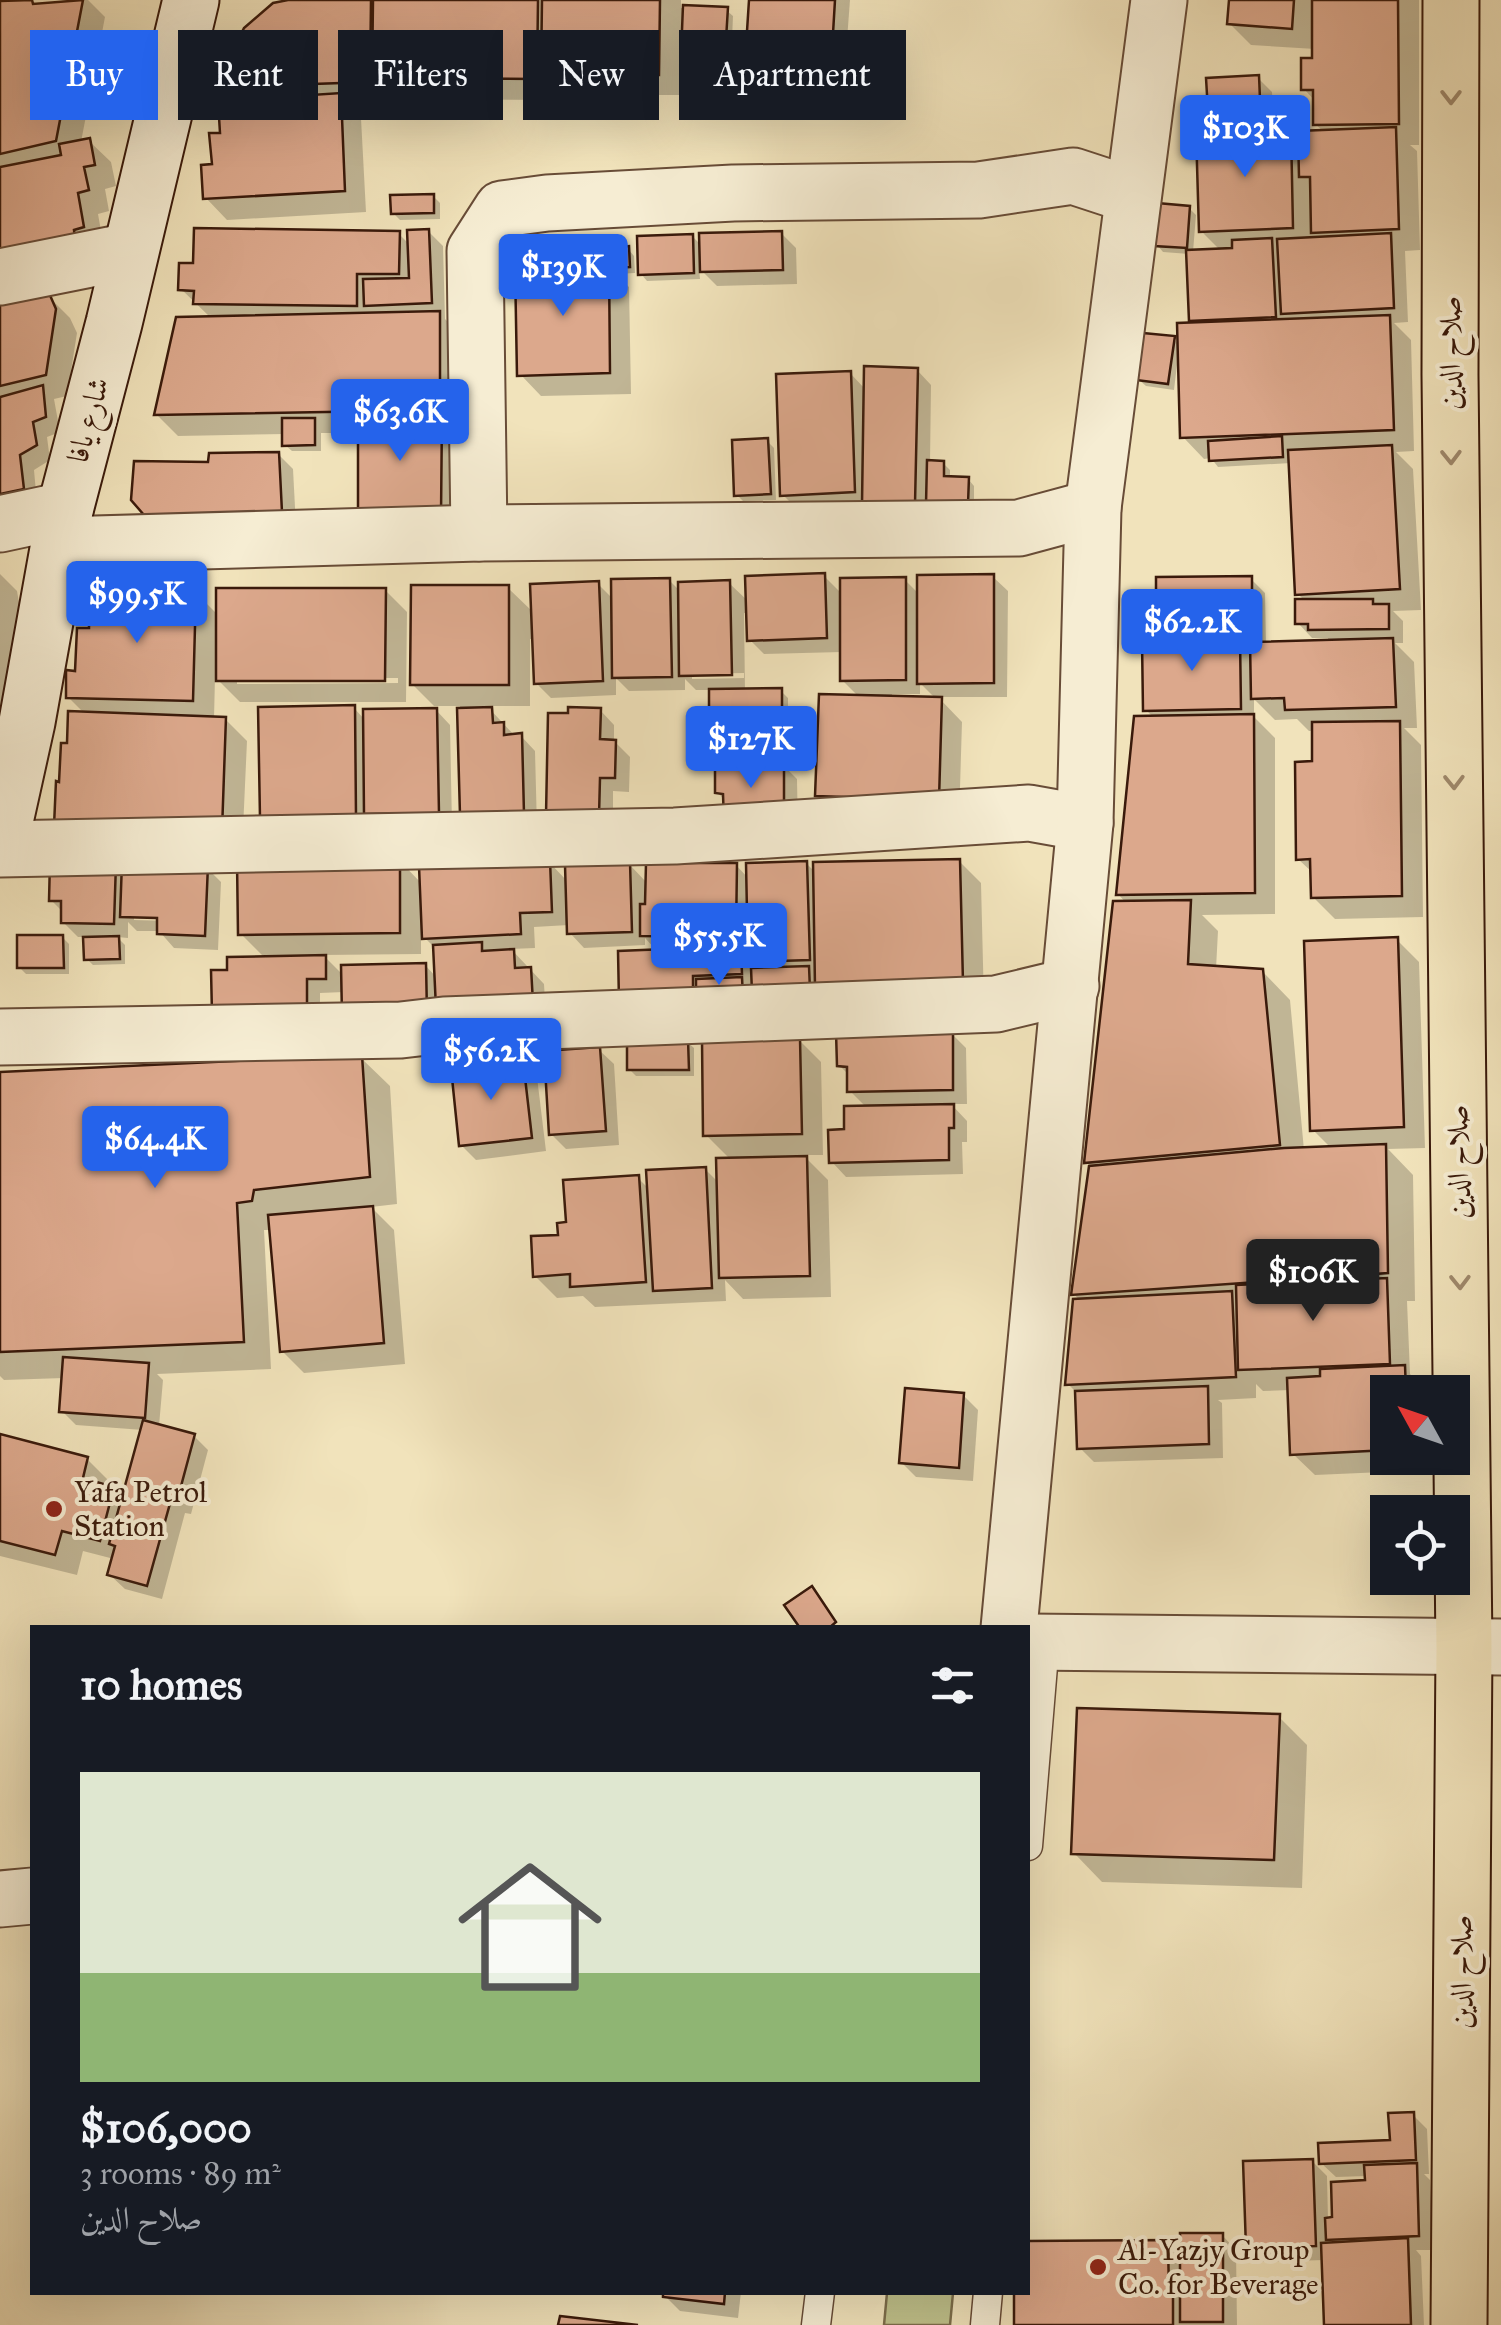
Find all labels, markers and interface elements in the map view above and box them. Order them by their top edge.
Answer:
chip: Buy [30,30,158,120]
chip: Rent [178,30,318,120]
chip: Filters [338,30,503,120]
chip: New [523,30,659,120]
chip: Apartment [679,30,906,120]
one-way arrow [1440,90,1462,106]
pin: $103K [1175,95,1315,180]
text: $103K [1202,108,1288,147]
pin: $139K [493,234,633,319]
text: $139K [521,247,605,286]
street label: صلاح الدين [1432,296,1476,410]
street label: شارع يافا [59,373,123,468]
pin: $63.6K [319,379,481,464]
text: $63.6K [353,392,447,431]
one-way arrow [1440,450,1462,466]
pin: $99.5K [56,561,218,646]
text: $99.5K [88,574,186,613]
pin: $62.2K [1111,589,1273,674]
text: $62.2K [1143,602,1241,641]
pin: $127K [681,706,821,791]
text: $127K [708,719,794,758]
one-way arrow [1443,776,1465,791]
pin: $55.5K [638,903,800,988]
text: $55.5K [673,916,765,955]
pin: $56.2K [410,1018,572,1103]
text: $56.2K [443,1031,539,1070]
street label: صلاح الدين [1439,1104,1485,1220]
pin: $64.4K [74,1106,236,1191]
text: $64.4K [104,1119,206,1158]
pin: $106K [1243,1239,1383,1324]
text: $106K [1268,1252,1358,1291]
one-way arrow [1449,1275,1470,1291]
north arrow [1370,1375,1470,1475]
map controls [1370,1375,1470,1595]
place label: Yafa Petrol Station [74,1474,208,1544]
button: locate [1370,1495,1470,1595]
marker: Yafa Petrol Station [43,1498,65,1520]
icon: filters [925,1658,980,1713]
text: 10 homes [80,1659,242,1711]
icon: home [440,1837,620,2017]
street label: صلاح الدين [1443,1915,1487,2029]
text: $106,000 [80,2102,252,2154]
text: 3 rooms · 89 m² [80,2154,281,2193]
text: صلاح الدين [80,2199,202,2238]
place label: Al-Yazjy Group Co. for Beverage [1116,2232,1318,2302]
marker: Al-Yazjy Group Co. for Beverage [1087,2256,1109,2278]

